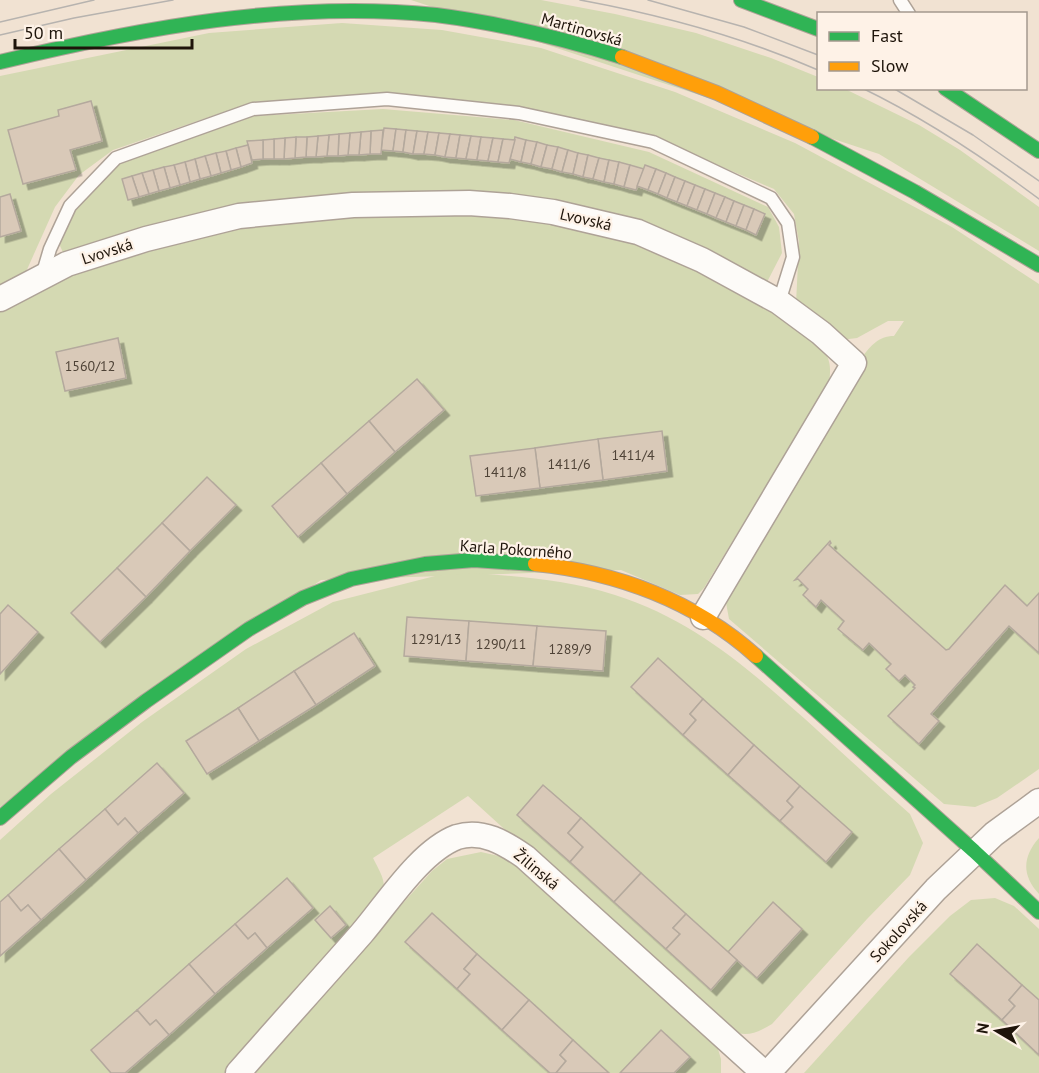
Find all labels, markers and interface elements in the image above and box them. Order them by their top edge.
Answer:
street label: Martinovská [539,8,625,50]
scale bar [15,12,192,50]
legend [817,12,1027,90]
text: 50 m [24,21,63,44]
text: Fast [871,24,903,47]
text: Slow [871,54,909,77]
street label: Lvovská [558,203,614,235]
street label: Lvovská [79,233,135,269]
house number: 1560/12 [65,357,115,375]
house number: 1411/4 [611,446,655,464]
house number: 1411/6 [547,455,591,473]
house number: 1411/8 [483,463,527,481]
street label: Karla Pokorného [459,535,573,563]
house number: 1291/13 [411,630,461,648]
house number: 1290/11 [476,635,526,653]
house number: 1289/9 [548,640,592,658]
street label: Žilinská [510,844,564,894]
street label: Sokolovská [865,896,931,966]
north arrow [967,1001,1027,1061]
text: N [971,1021,993,1035]

